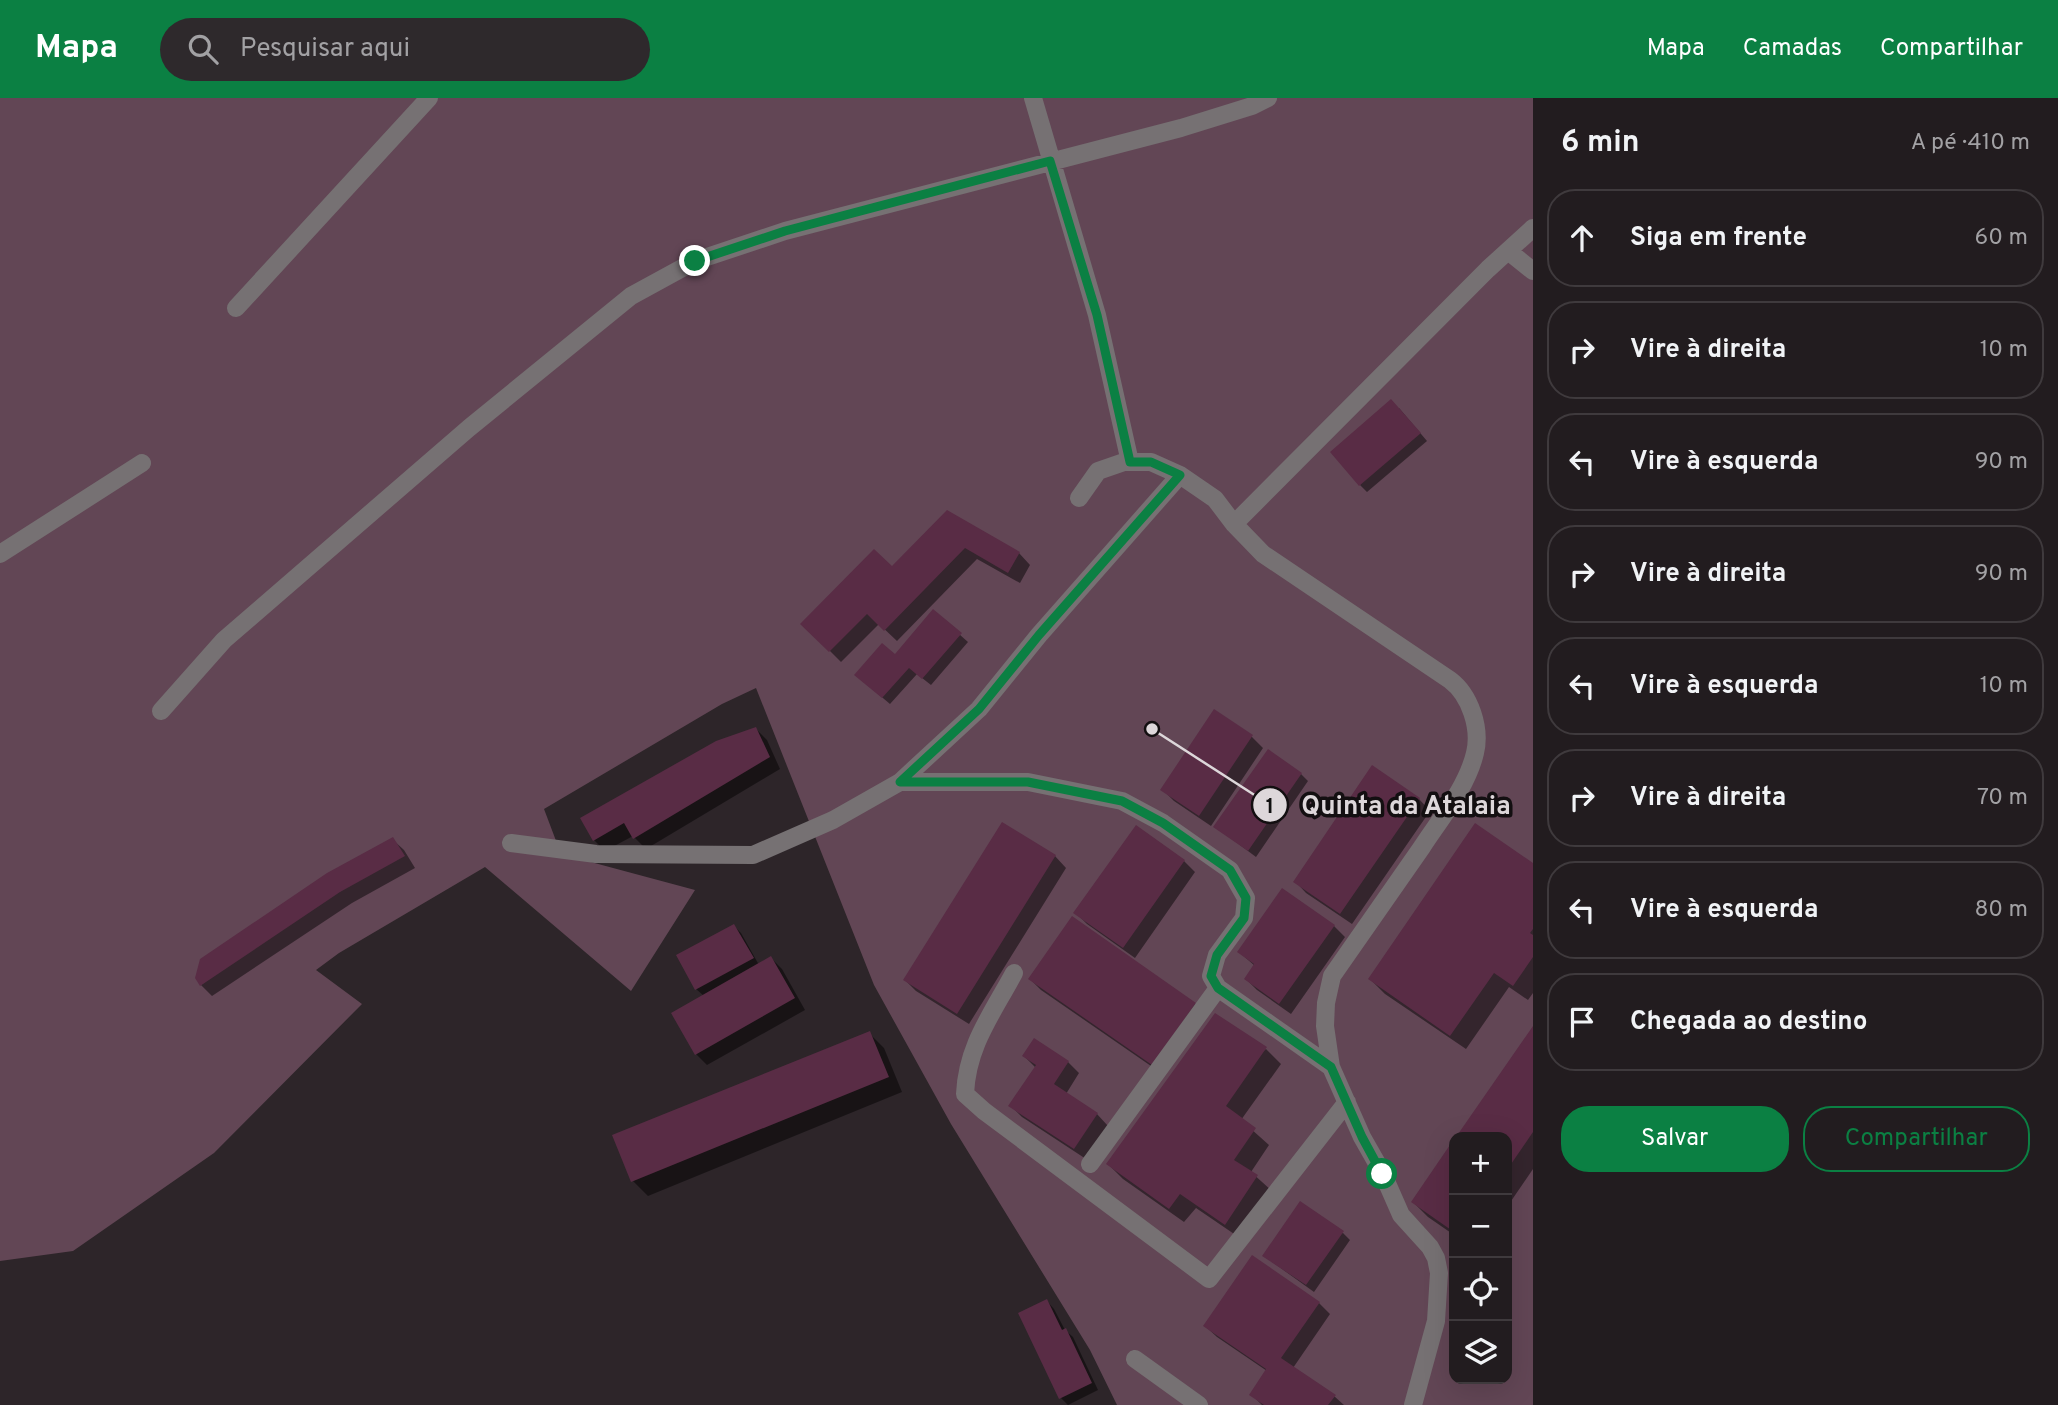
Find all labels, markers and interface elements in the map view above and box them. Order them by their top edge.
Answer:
search box [160,18,650,81]
text: Mapa [35,28,118,70]
icon: search [184,30,222,68]
text: Pesquisar aqui [240,33,410,66]
text: Mapa [1647,34,1705,64]
text: Camadas [1743,34,1842,64]
text: Compartilhar [1880,34,2023,64]
text: 6 min [1561,125,1639,162]
text: A pé · 410 m [1911,129,2030,158]
icon: ahead [1563,219,1601,257]
text: Siga em frente [1630,222,1807,255]
text: 60 m [1975,224,2028,253]
route end [679,245,710,276]
icon: right [1563,331,1601,369]
text: Vire à direita [1630,334,1786,367]
text: 10 m [1980,336,2028,365]
icon: left [1563,443,1601,481]
text: Vire à esquerda [1630,446,1818,479]
text: 90 m [1975,448,2028,477]
icon: right [1563,555,1601,593]
text: Vire à direita [1630,558,1786,591]
text: 90 m [1975,560,2028,589]
icon: left [1563,667,1601,705]
text: Vire à esquerda [1630,670,1818,703]
text: 10 m [1980,672,2028,701]
icon: right [1563,779,1601,817]
callout: Quinta da Atalaia [1252,782,1526,829]
text: Vire à direita [1630,782,1786,815]
text: 70 m [1977,784,2028,813]
text: Quinta da Atalaia [1301,791,1511,824]
text: 1 [1266,794,1274,821]
icon: left [1563,891,1601,929]
text: Vire à esquerda [1630,894,1818,927]
text: 80 m [1975,896,2028,925]
icon: arrive [1563,1003,1601,1041]
text: Chegada ao destino [1630,1006,1867,1039]
button: Salvar [1561,1106,1789,1172]
button: Compartilhar [1803,1106,2030,1172]
map controls [1449,1132,1512,1384]
button: + [1449,1132,1512,1195]
route start [1366,1158,1397,1189]
button: − [1449,1195,1512,1258]
button: locate [1449,1258,1512,1321]
button: layers [1449,1321,1512,1384]

